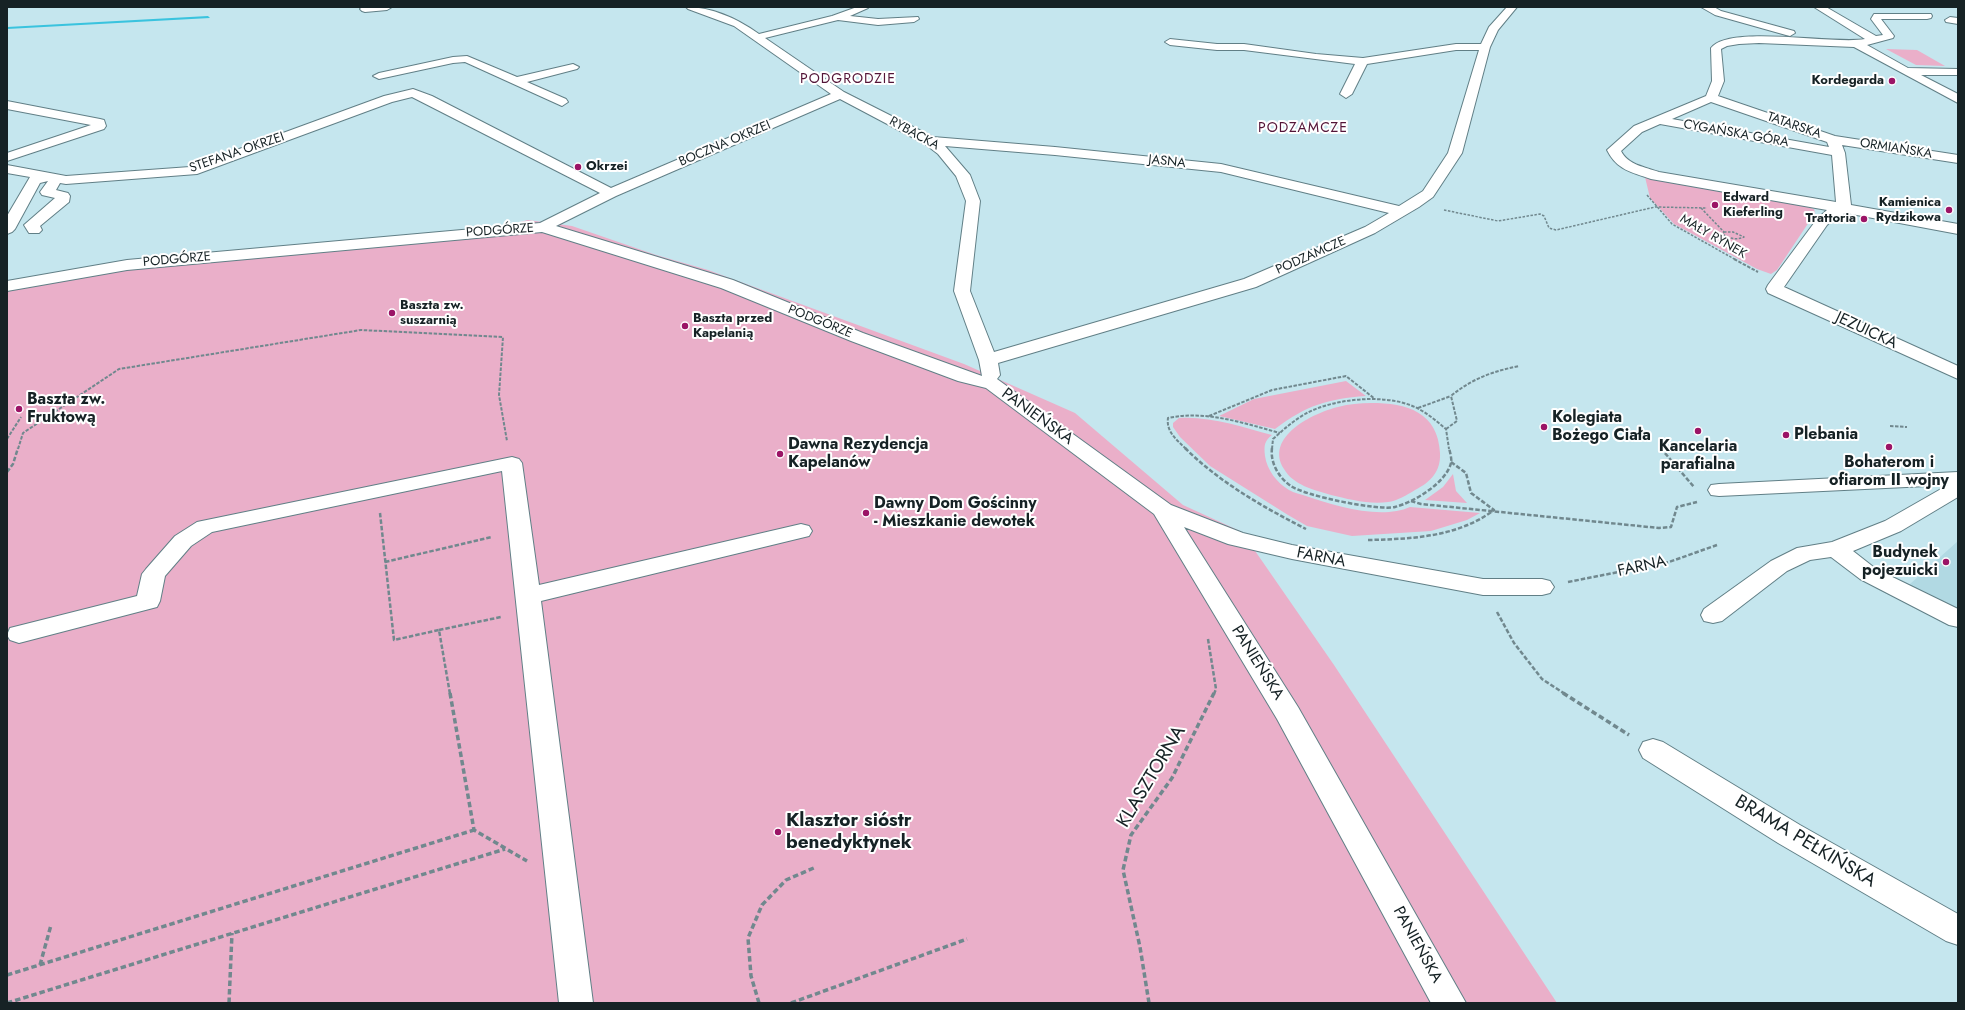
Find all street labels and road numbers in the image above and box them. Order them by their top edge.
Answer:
street label: TATARSKA [1765,109,1823,143]
street label: RYBACKA [886,114,942,154]
street label: CYGAŃSKA GÓRA [1682,117,1790,151]
street label: BOCZNA OKRZEI [677,118,773,170]
street label: STEFANA OKRZEI [187,129,287,177]
street label: ORMIAŃSKA [1859,136,1933,162]
street label: JASNA [1148,152,1186,172]
street label: MAŁY RYNEK [1677,212,1749,262]
street label: PODGÓRZE [465,221,535,241]
street label: PODZAMCZE [1274,234,1348,278]
street label: PODGÓRZE [142,249,212,271]
street label: PODGÓRZE [786,302,854,342]
street label: JEZUICKA [1832,308,1900,354]
street label: PANIEŃSKA [997,385,1077,449]
street label: FARNA [1295,544,1347,572]
street label: FARNA [1616,552,1668,582]
street label: PANIEŃSKA [1227,622,1287,704]
street label: KLASZTORNA [1113,722,1191,832]
street label: BRAMA PEŁKIŃSKA [1730,791,1880,893]
street label: PANIEŃSKA [1388,904,1446,986]

